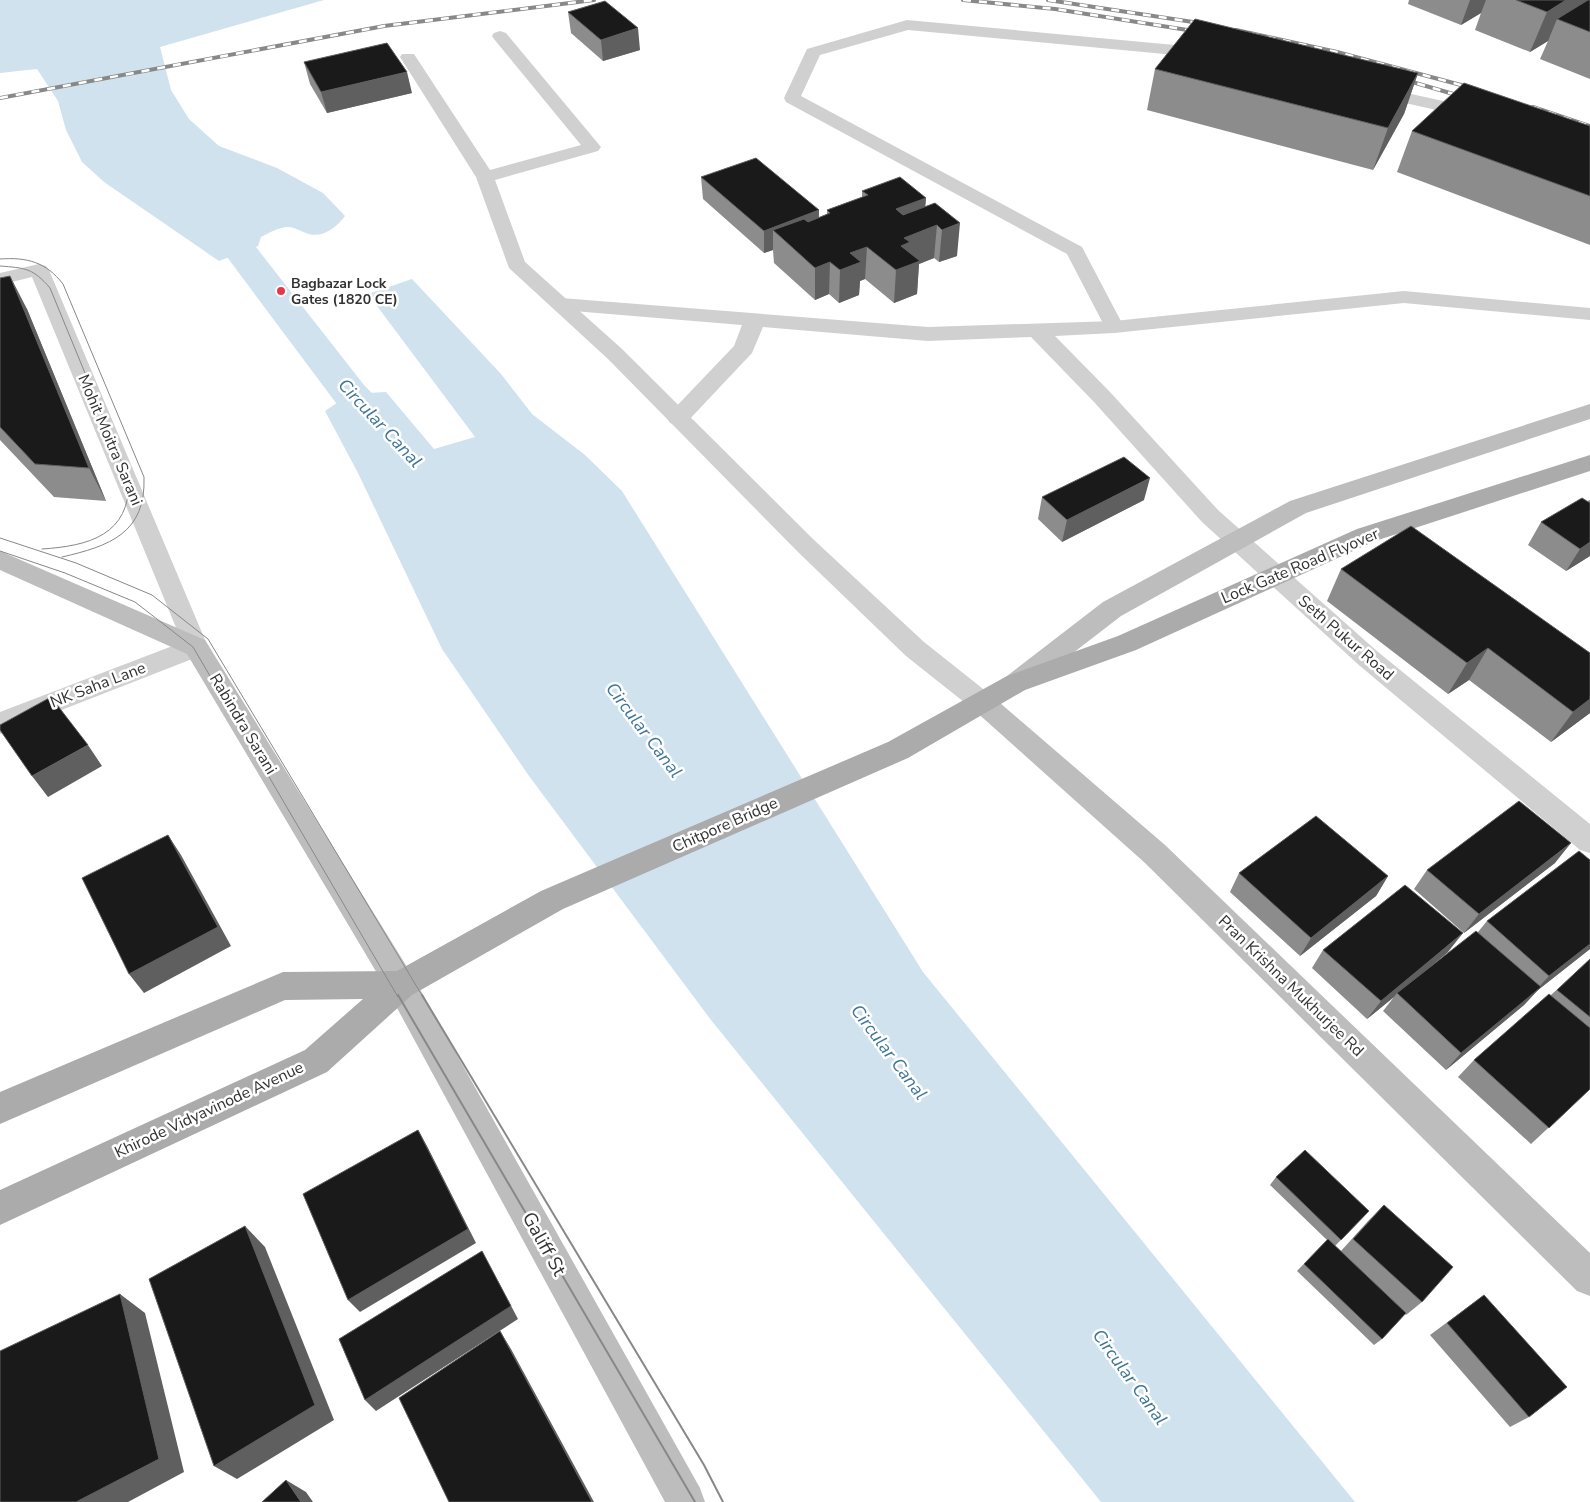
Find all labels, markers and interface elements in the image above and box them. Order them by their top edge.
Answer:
place label: Bagbazar Lock Gates (1820 CE) [291,274,398,309]
marker: Bagbazar Lock Gates (1820 CE) [275,285,287,297]
street label: Mohit Moitra Sarani [72,371,148,509]
water label: Circular Canal [333,373,427,473]
street label: Lock Gate Road Flyover [1218,523,1382,609]
street label: Seth Pukur Road [1293,590,1399,686]
street label: NK Saha Lane [47,657,149,713]
street label: Rabindra Sarani [204,669,282,779]
water label: Circular Canal [600,677,688,783]
street label: Chitpore Bridge [669,792,781,858]
street label: Pran Krishna Mukhurjee Rd [1213,911,1369,1061]
water label: Circular Canal [845,999,933,1105]
street label: Khirode Vidyavinode Avenue [111,1056,307,1164]
street label: Galiff St [516,1207,572,1281]
water label: Circular Canal [1087,1324,1173,1430]

